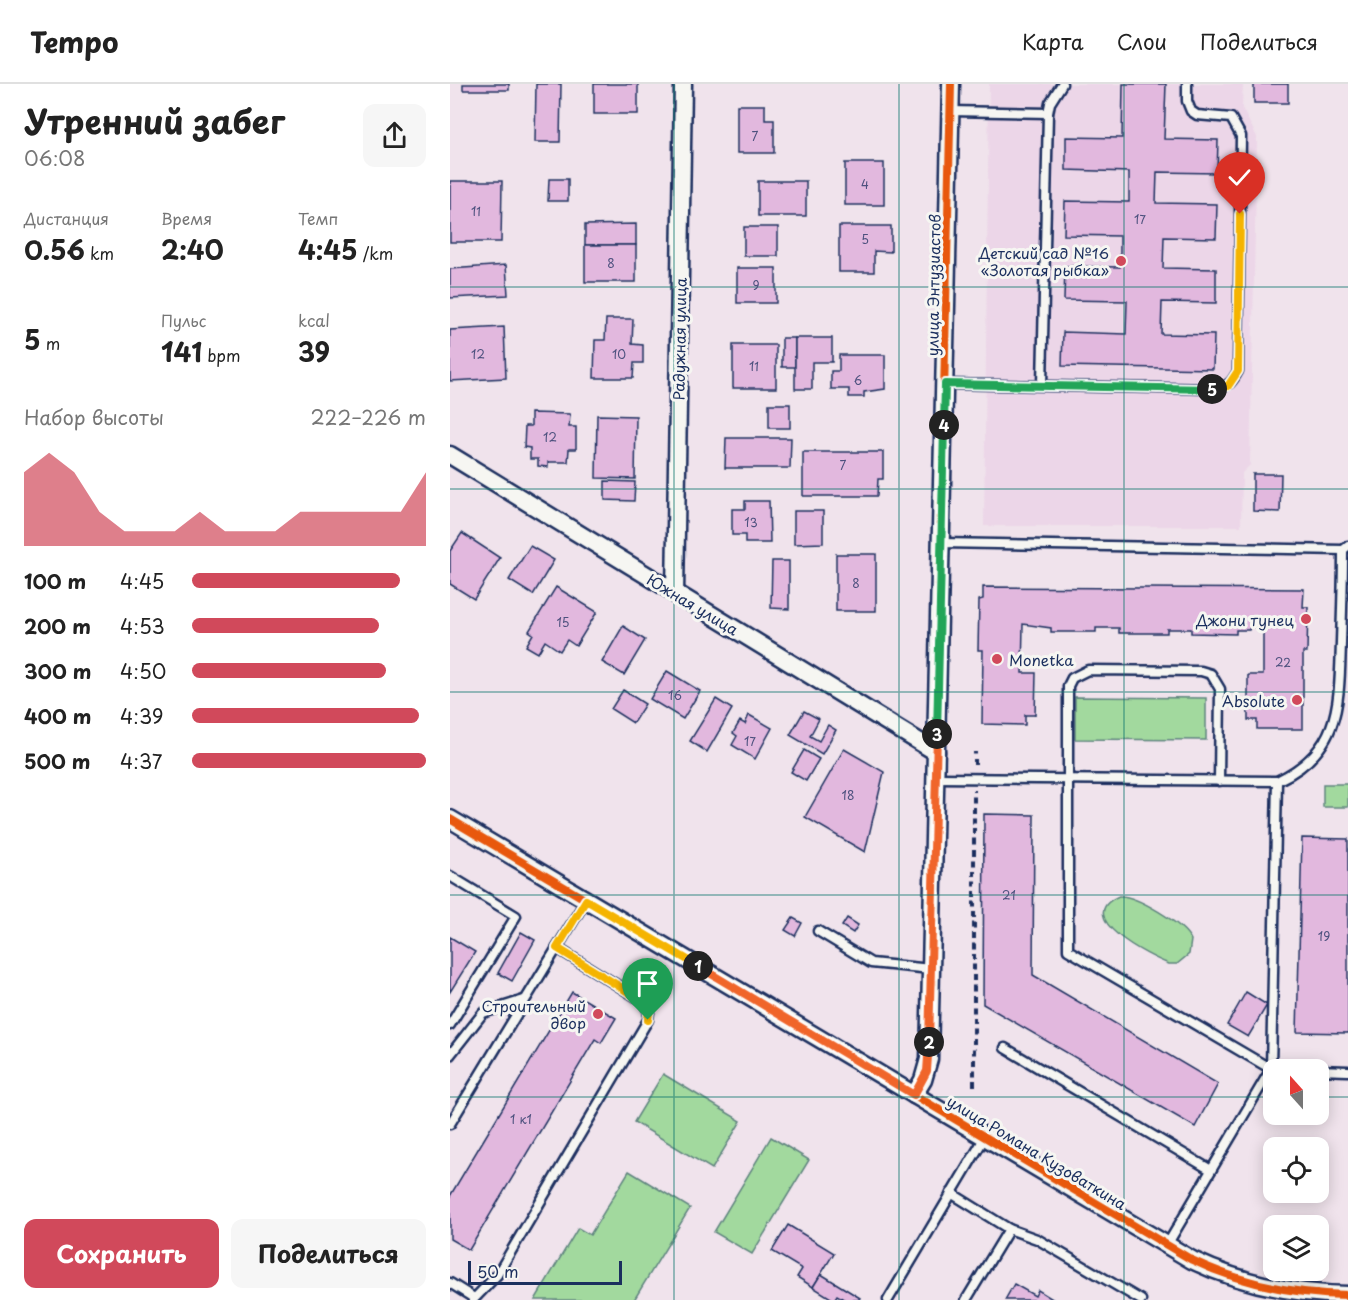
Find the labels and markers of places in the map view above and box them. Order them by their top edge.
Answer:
pin [1214,152,1265,214]
place label: Детский сад №16 «Золотая рыбка» [978,241,1109,281]
marker: Детский сад №16 «Золотая рыбка» [1114,254,1128,268]
pin: 5 [1197,374,1227,404]
pin: 4 [929,410,959,440]
place label: Джони тунец [1195,608,1294,631]
marker: Джони тунец [1299,612,1313,626]
place label: Monetka [1009,648,1074,671]
marker: Monetka [990,652,1004,666]
place label: Absolute [1222,689,1285,712]
marker: Absolute [1290,693,1304,707]
pin: 3 [922,719,952,749]
pin: 1 [683,951,713,981]
pin [622,958,673,1020]
place label: Строительный двор [481,994,586,1034]
marker: Строительный двор [591,1007,605,1021]
pin: 2 [914,1027,944,1057]

